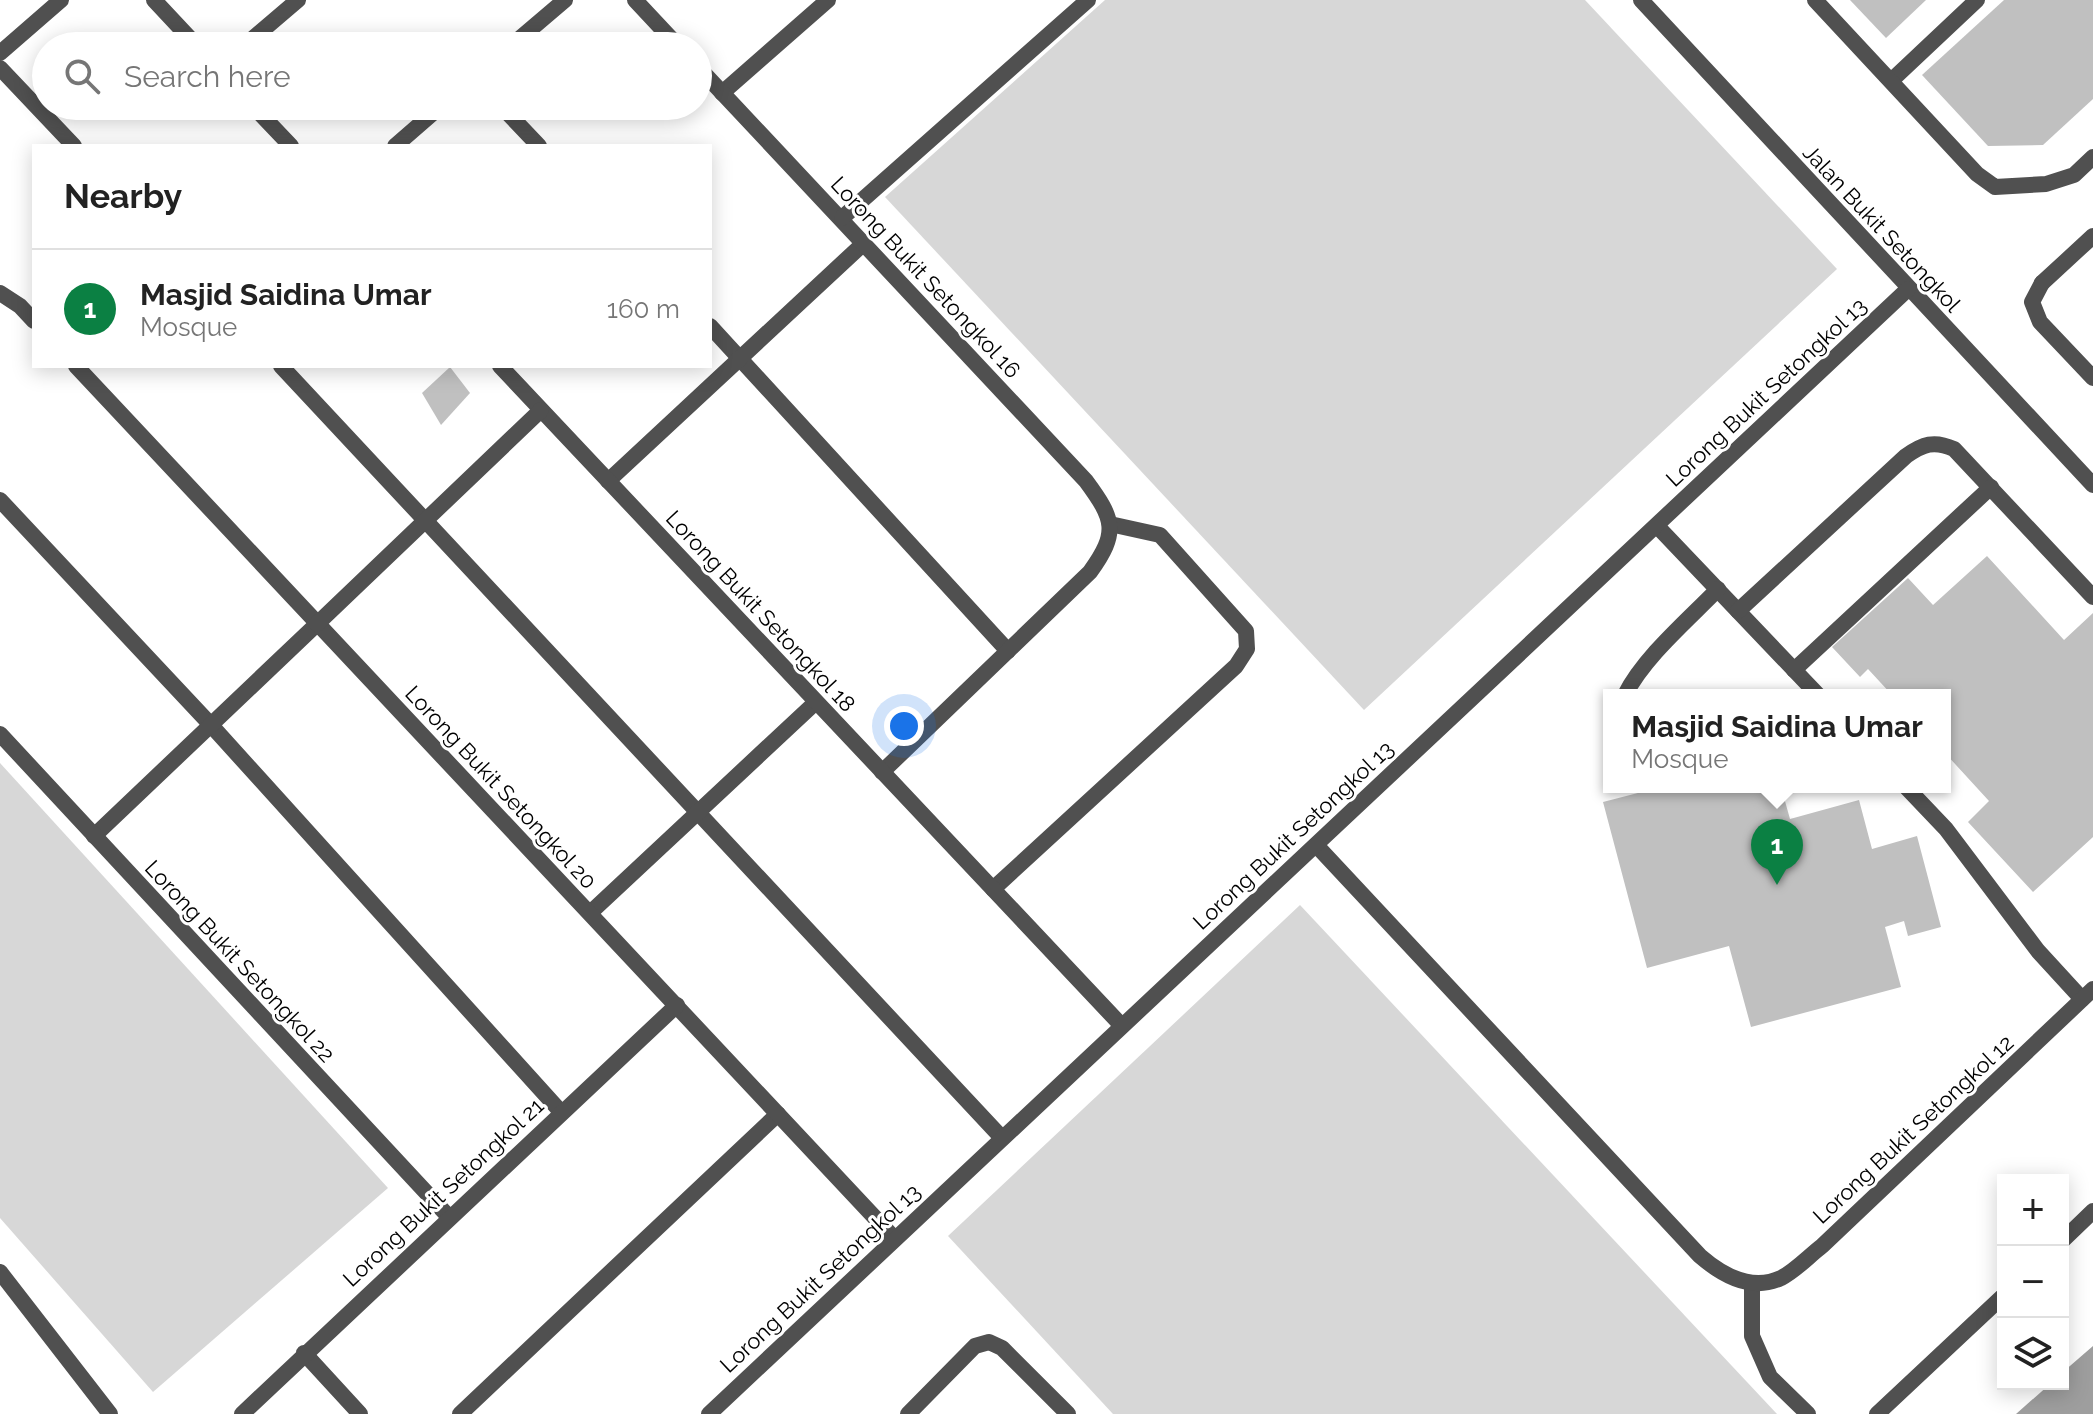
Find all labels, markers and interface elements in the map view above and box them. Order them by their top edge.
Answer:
search box [32,32,712,120]
icon: search [60,54,104,98]
text: Search here [124,59,291,94]
street label: Jalan Bukit Setongkol [1798,139,1966,317]
street label: Lorong Bukit Setongkol 16 [826,171,1026,383]
text: Nearby [64,176,182,216]
text: Masjid Saidina Umar [140,277,432,312]
street label: Lorong Bukit Setongkol 13 [1660,292,1872,492]
text: 1 [84,294,96,324]
text: 160 m [607,294,680,324]
text: Mosque [140,312,237,342]
street label: Lorong Bukit Setongkol 18 [661,505,861,717]
street label: Lorong Bukit Setongkol 20 [400,680,602,894]
popup [1603,689,1951,793]
your location [884,706,924,746]
text: Masjid Saidina Umar [1631,709,1923,744]
street label: Lorong Bukit Setongkol 13 [1187,735,1399,935]
text: Mosque [1631,744,1729,774]
pin: 1 [1751,819,1803,885]
street label: Lorong Bukit Setongkol 22 [140,855,340,1067]
street label: Lorong Bukit Setongkol 12 [1808,1029,2018,1229]
street label: Lorong Bukit Setongkol 21 [338,1092,548,1292]
map controls [1997,1174,2069,1390]
button: + [1997,1174,2069,1246]
street label: Lorong Bukit Setongkol 13 [714,1178,926,1378]
button: − [1997,1246,2069,1318]
button: layers [1997,1318,2069,1390]

